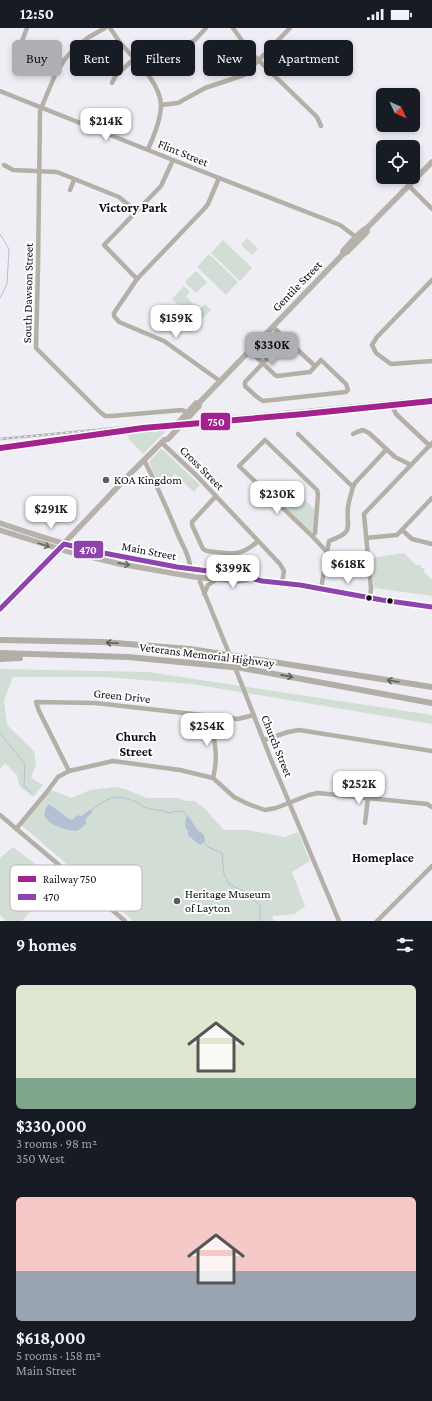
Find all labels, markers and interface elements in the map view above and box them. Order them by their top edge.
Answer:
text: 12:50 [20,6,54,22]
chip: Buy [12,40,62,76]
chip: Rent [70,40,123,76]
chip: Filters [131,40,195,76]
chip: New [203,40,256,76]
chip: Apartment [264,40,353,76]
north arrow [376,88,420,132]
map controls [376,88,420,184]
pin: $214K [78,108,134,142]
text: $214K [89,113,123,128]
street label: Flint Street [156,137,211,170]
button: locate [376,140,420,184]
district label: Victory Park [98,200,168,215]
street label: South Dawson Street [20,242,36,343]
street label: Gentile Street [269,257,325,314]
pin: $159K [148,305,204,339]
text: $159K [159,310,193,325]
pin: $330K [244,332,300,366]
text: $330K [254,337,290,352]
line badge: 750 [200,412,231,431]
text: 750 [207,416,225,428]
street label: Cross Street [177,443,228,494]
place label: KOA Kingdom [114,473,182,487]
marker: KOA Kingdom [101,475,111,485]
pin: $230K [249,481,305,515]
text: $230K [259,486,295,501]
pin: $291K [23,496,79,530]
text: $291K [34,501,68,516]
street label: Main Street [120,539,179,563]
line badge: 470 [73,540,104,559]
one-way arrow [38,541,50,549]
text: 470 [79,544,97,556]
pin: $618K [320,551,376,585]
pin: $399K [205,555,261,589]
text: $618K [331,556,365,571]
text: $399K [215,560,251,575]
one-way arrow [117,561,130,569]
unlabelled marker [364,593,374,603]
unlabelled marker [385,596,395,606]
one-way arrow [106,639,119,646]
street label: Veterans Memorial Highway [139,640,276,670]
one-way arrow [280,673,293,681]
one-way arrow [387,677,400,685]
street label: Green Drive [93,686,151,706]
pin: $254K [179,713,235,747]
street label: Church Street [258,713,296,780]
text: $254K [190,718,224,733]
district label: Church Street [116,729,157,759]
pin: $252K [331,771,387,805]
text: $252K [342,776,376,791]
district label: Homeplace [352,850,414,865]
legend [10,865,142,911]
text: Railway 750 [43,873,96,886]
place label: Heritage Museum of Layton [185,887,271,915]
text: 470 [43,891,59,903]
marker: Heritage Museum of Layton [172,896,182,906]
icon: filters [394,934,416,956]
text: 9 homes [16,936,76,955]
icon: home [180,1011,252,1083]
text: $330,000 [16,1117,87,1136]
text: 3 rooms · 98 m² [16,1136,97,1151]
text: 350 West [16,1151,65,1166]
icon: home [180,1223,252,1295]
text: $618,000 [16,1329,86,1348]
text: 5 rooms · 158 m² [16,1348,101,1363]
text: Main Street [16,1363,76,1378]

